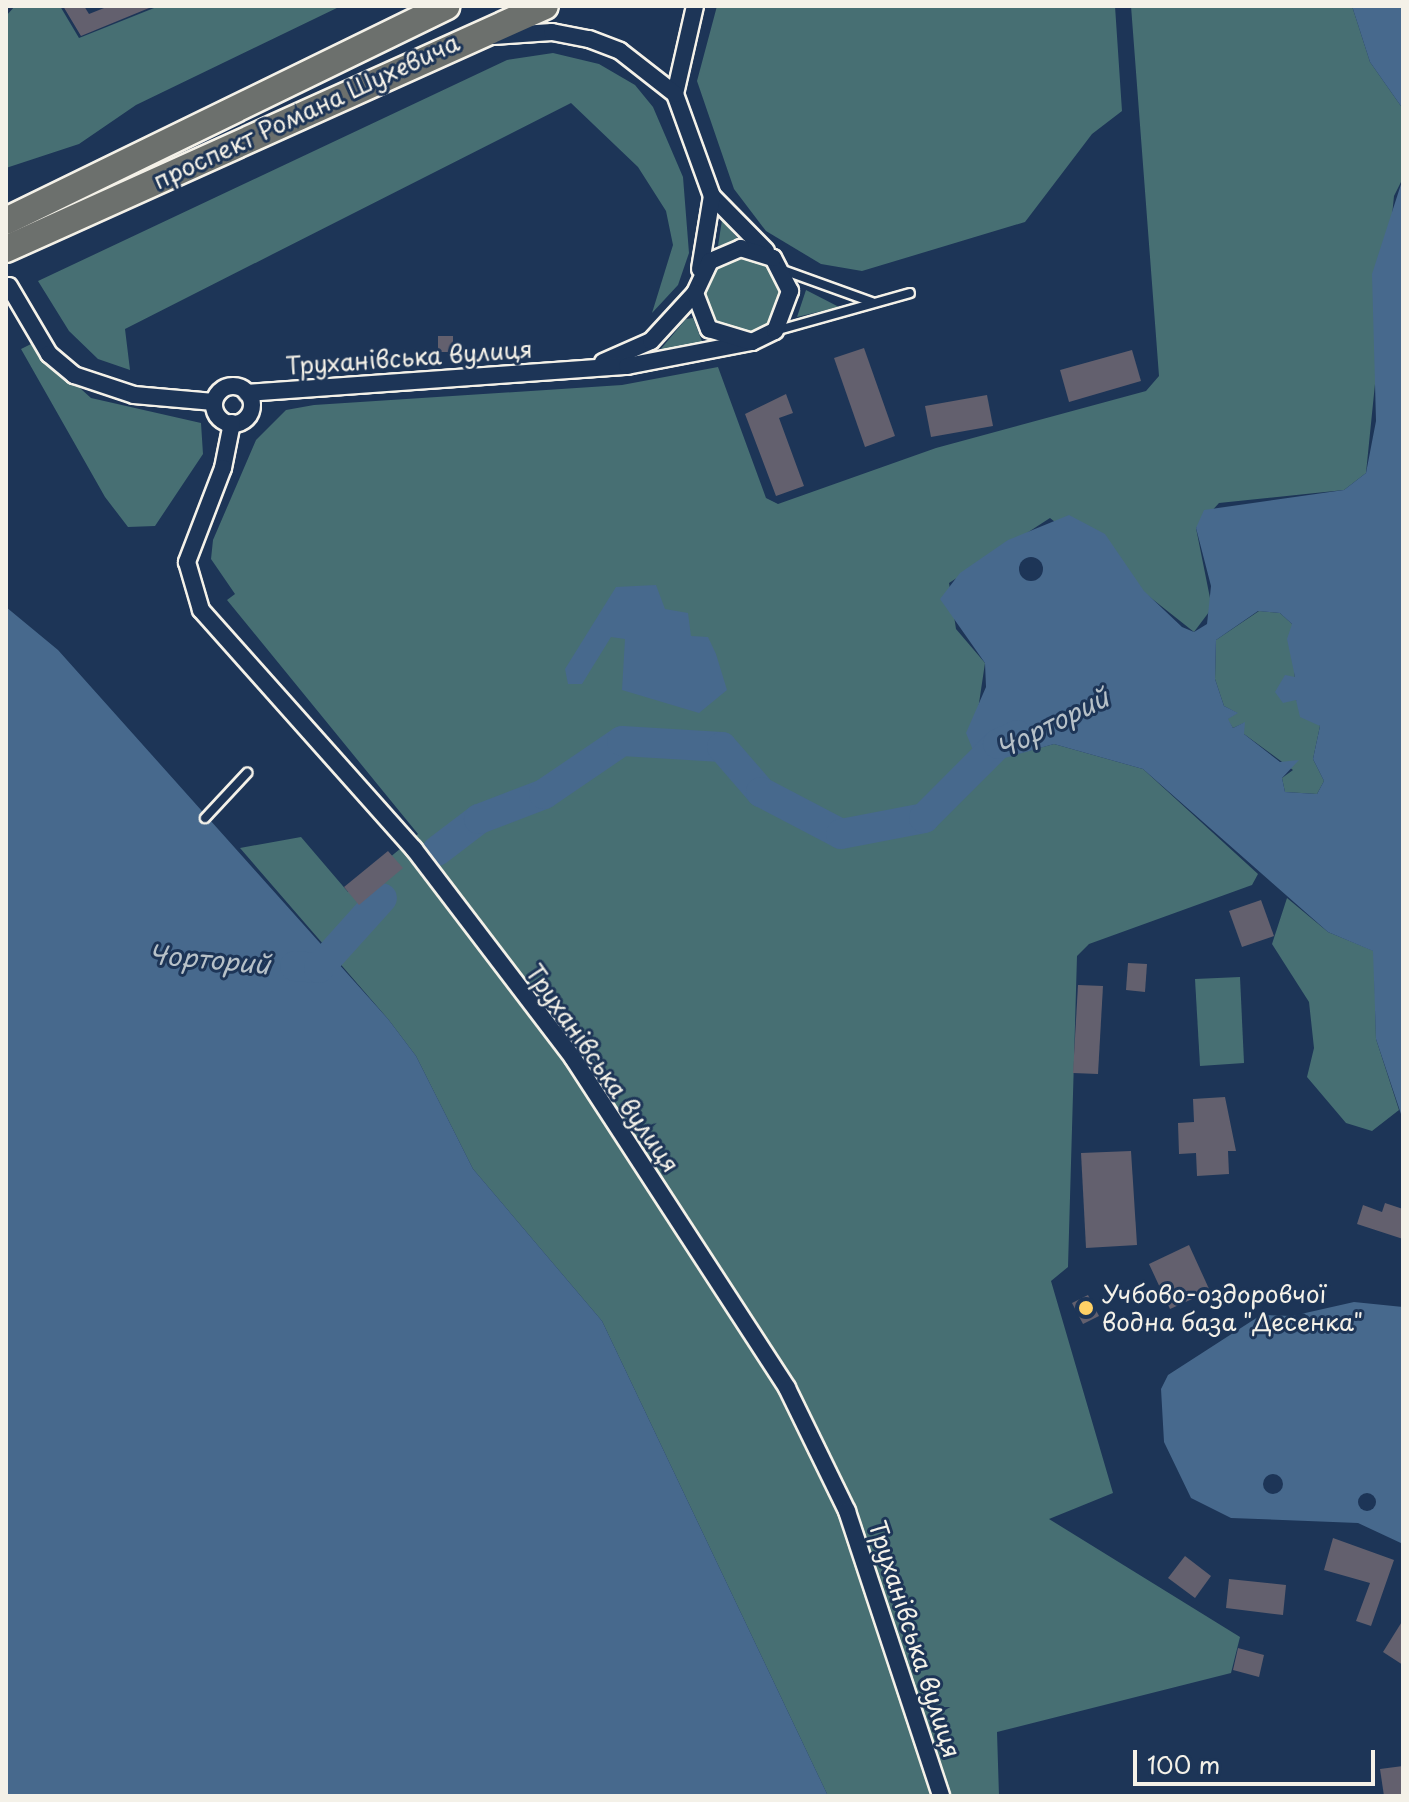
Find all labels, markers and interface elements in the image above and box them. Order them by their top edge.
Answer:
street label: проспект Романа Шухевича [147,27,465,195]
street label: Труханівська вулиця [284,334,534,380]
water label: Чорторий [991,681,1113,765]
water label: Чорторий [147,938,271,980]
street label: Труханівська вулиця [520,958,686,1178]
place label: Учбово-оздоровчої водна база "Десенка" [1102,1280,1366,1336]
marker: Учбово-оздоровчої водна база "Десенка" [1077,1299,1095,1317]
street label: Труханівська вулиця [863,1516,967,1762]
scale bar [1137,1734,1379,1784]
text: 100 m [1147,1746,1220,1782]

